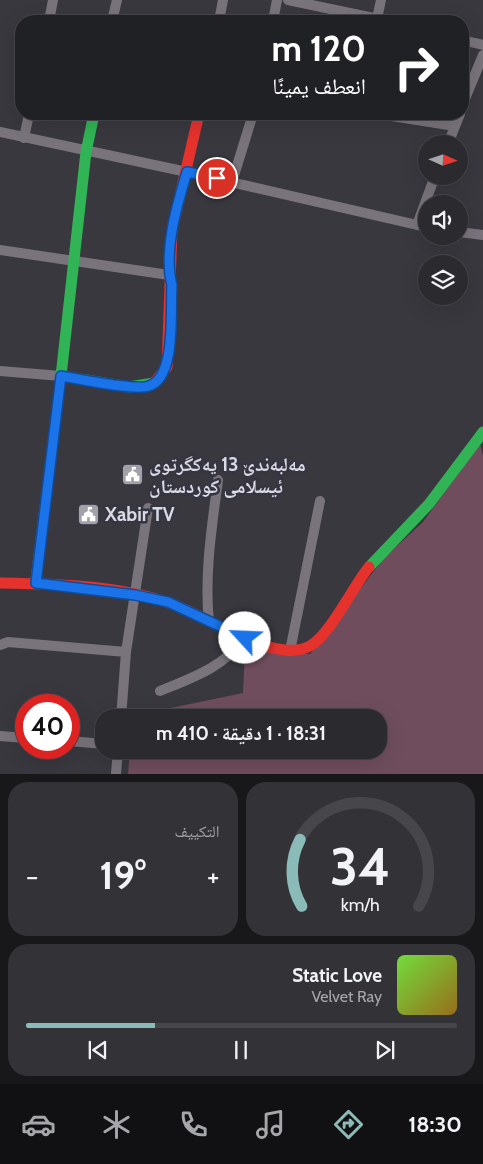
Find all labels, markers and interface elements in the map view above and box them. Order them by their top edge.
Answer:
text: 120 m [272,27,366,70]
icon: right [384,35,449,100]
text: انعطف يمينًا [272,73,366,100]
north arrow [418,135,468,185]
map controls [418,135,468,305]
pin [196,157,238,199]
icon: arrive [203,164,231,192]
button: sound [418,195,468,245]
button: layers [418,255,468,305]
place label: مەلبەندێ 13 یەکگرتوی ئیسلامی کوردستان [149,453,306,498]
public building icon: مەلبەندێ 13 یەکگرتوی ئیسلامی کوردستان [121,463,145,487]
public building icon: Xabir TV [77,502,101,526]
place label: Xabir TV [104,503,175,526]
position arrow [218,611,270,663]
speed limit sign: 40 [15,694,80,759]
text: 18:31 · 1 دقيقة · 410 m [156,722,326,745]
text: التكييف [175,822,220,841]
text: 34 [330,835,390,898]
text: 19° [100,852,146,899]
text: − [26,859,38,893]
text: + [207,859,220,893]
text: km/h [341,894,380,915]
text: Static Love [292,964,382,987]
text: Velvet Ray [311,987,382,1006]
icon: previous [84,1036,112,1064]
icon: pause [227,1036,255,1064]
icon: next [371,1036,399,1064]
icon: car [21,1107,56,1142]
icon: climate [99,1107,134,1142]
icon: phone [176,1107,211,1142]
icon: music [253,1107,288,1142]
icon: directions [331,1107,366,1142]
text: 18:30 [408,1111,462,1138]

